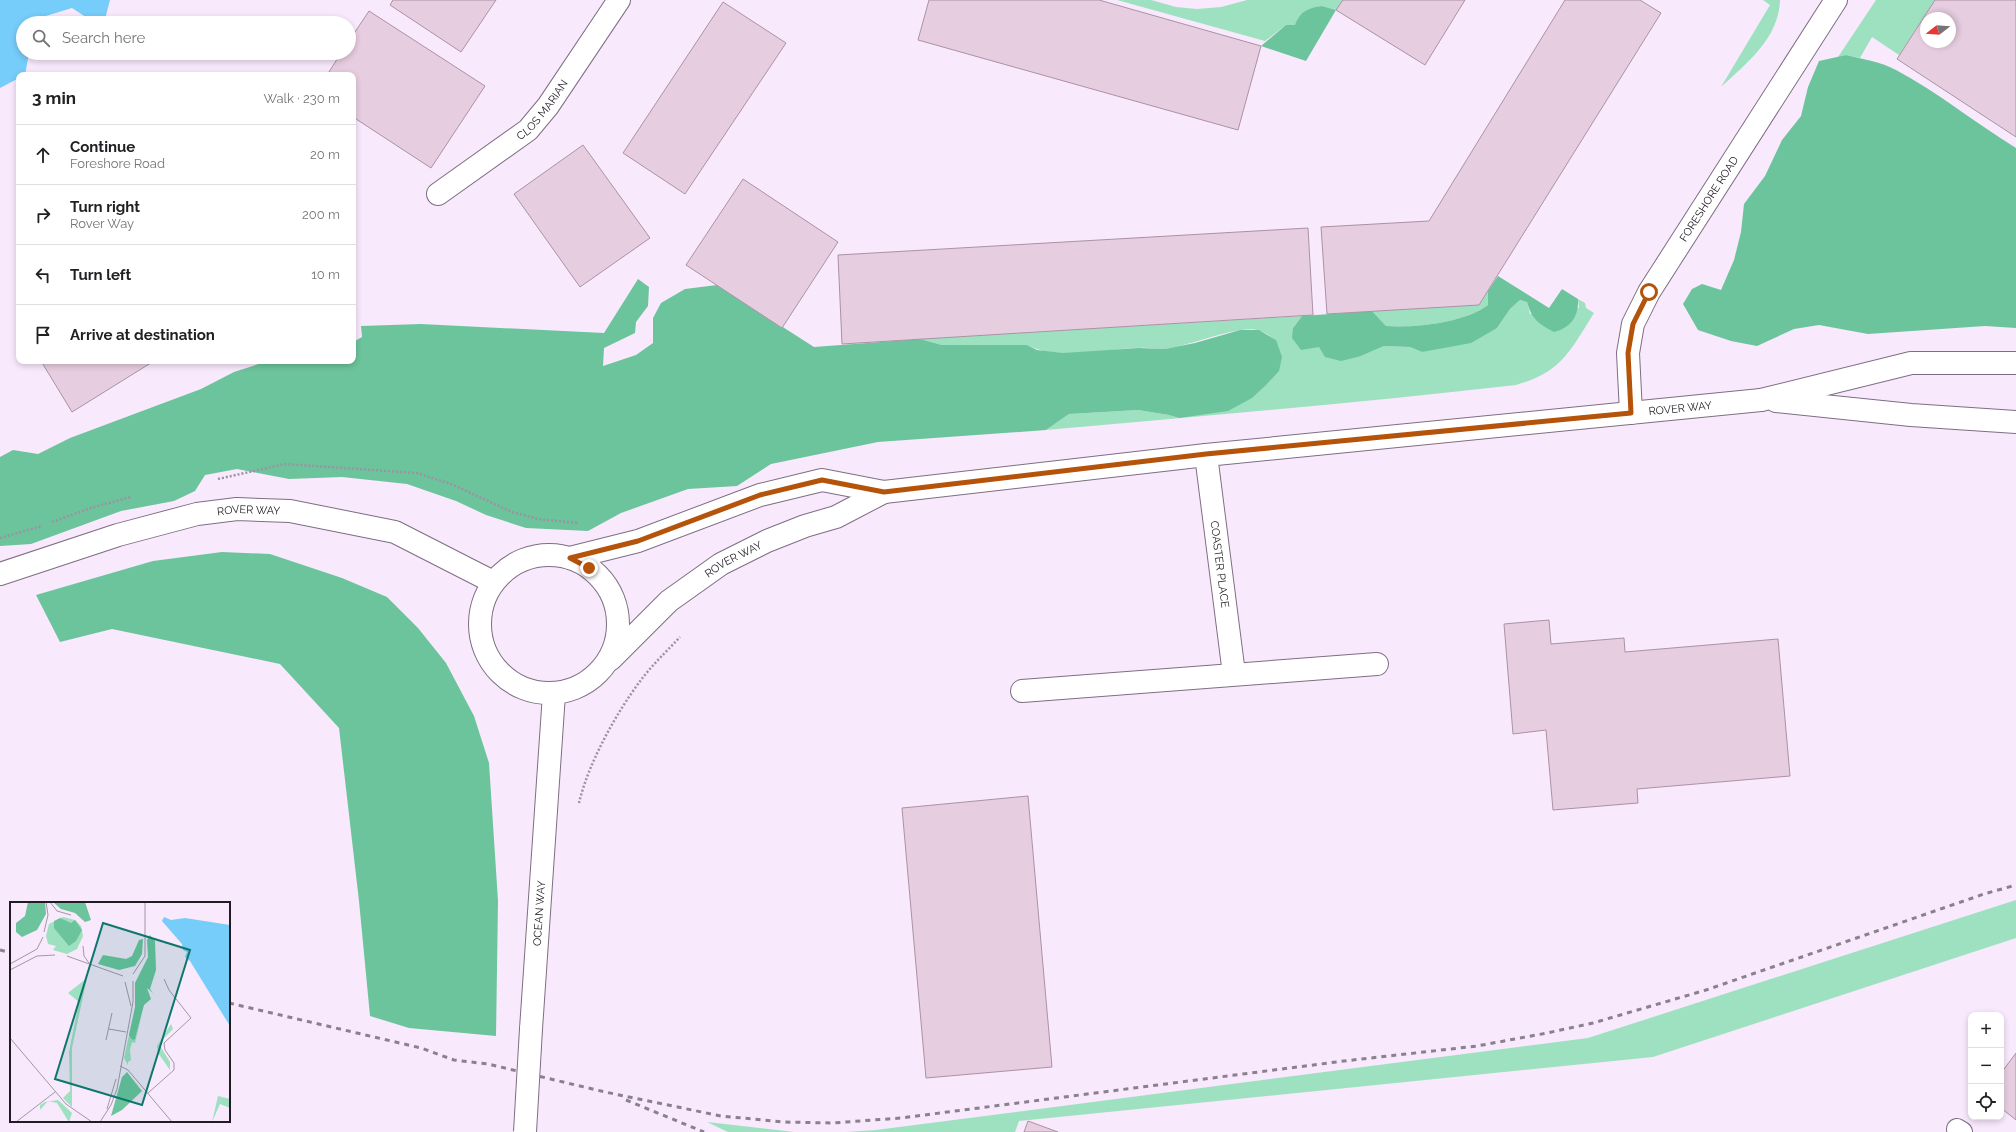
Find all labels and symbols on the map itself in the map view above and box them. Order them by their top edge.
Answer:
north arrow [1920,12,1956,48]
street label: CLOS MARIAN [514,77,570,143]
street label: FORESHORE ROAD [1677,154,1741,244]
route start [1640,283,1658,301]
street label: ROVER WAY [1648,398,1712,418]
street label: ROVER WAY [216,502,281,518]
street label: COASTER PLACE [1208,520,1232,609]
street label: ROVER WAY [702,538,764,580]
route end [580,559,598,577]
street label: OCEAN WAY [530,880,548,946]
inset map [10,902,230,1122]

